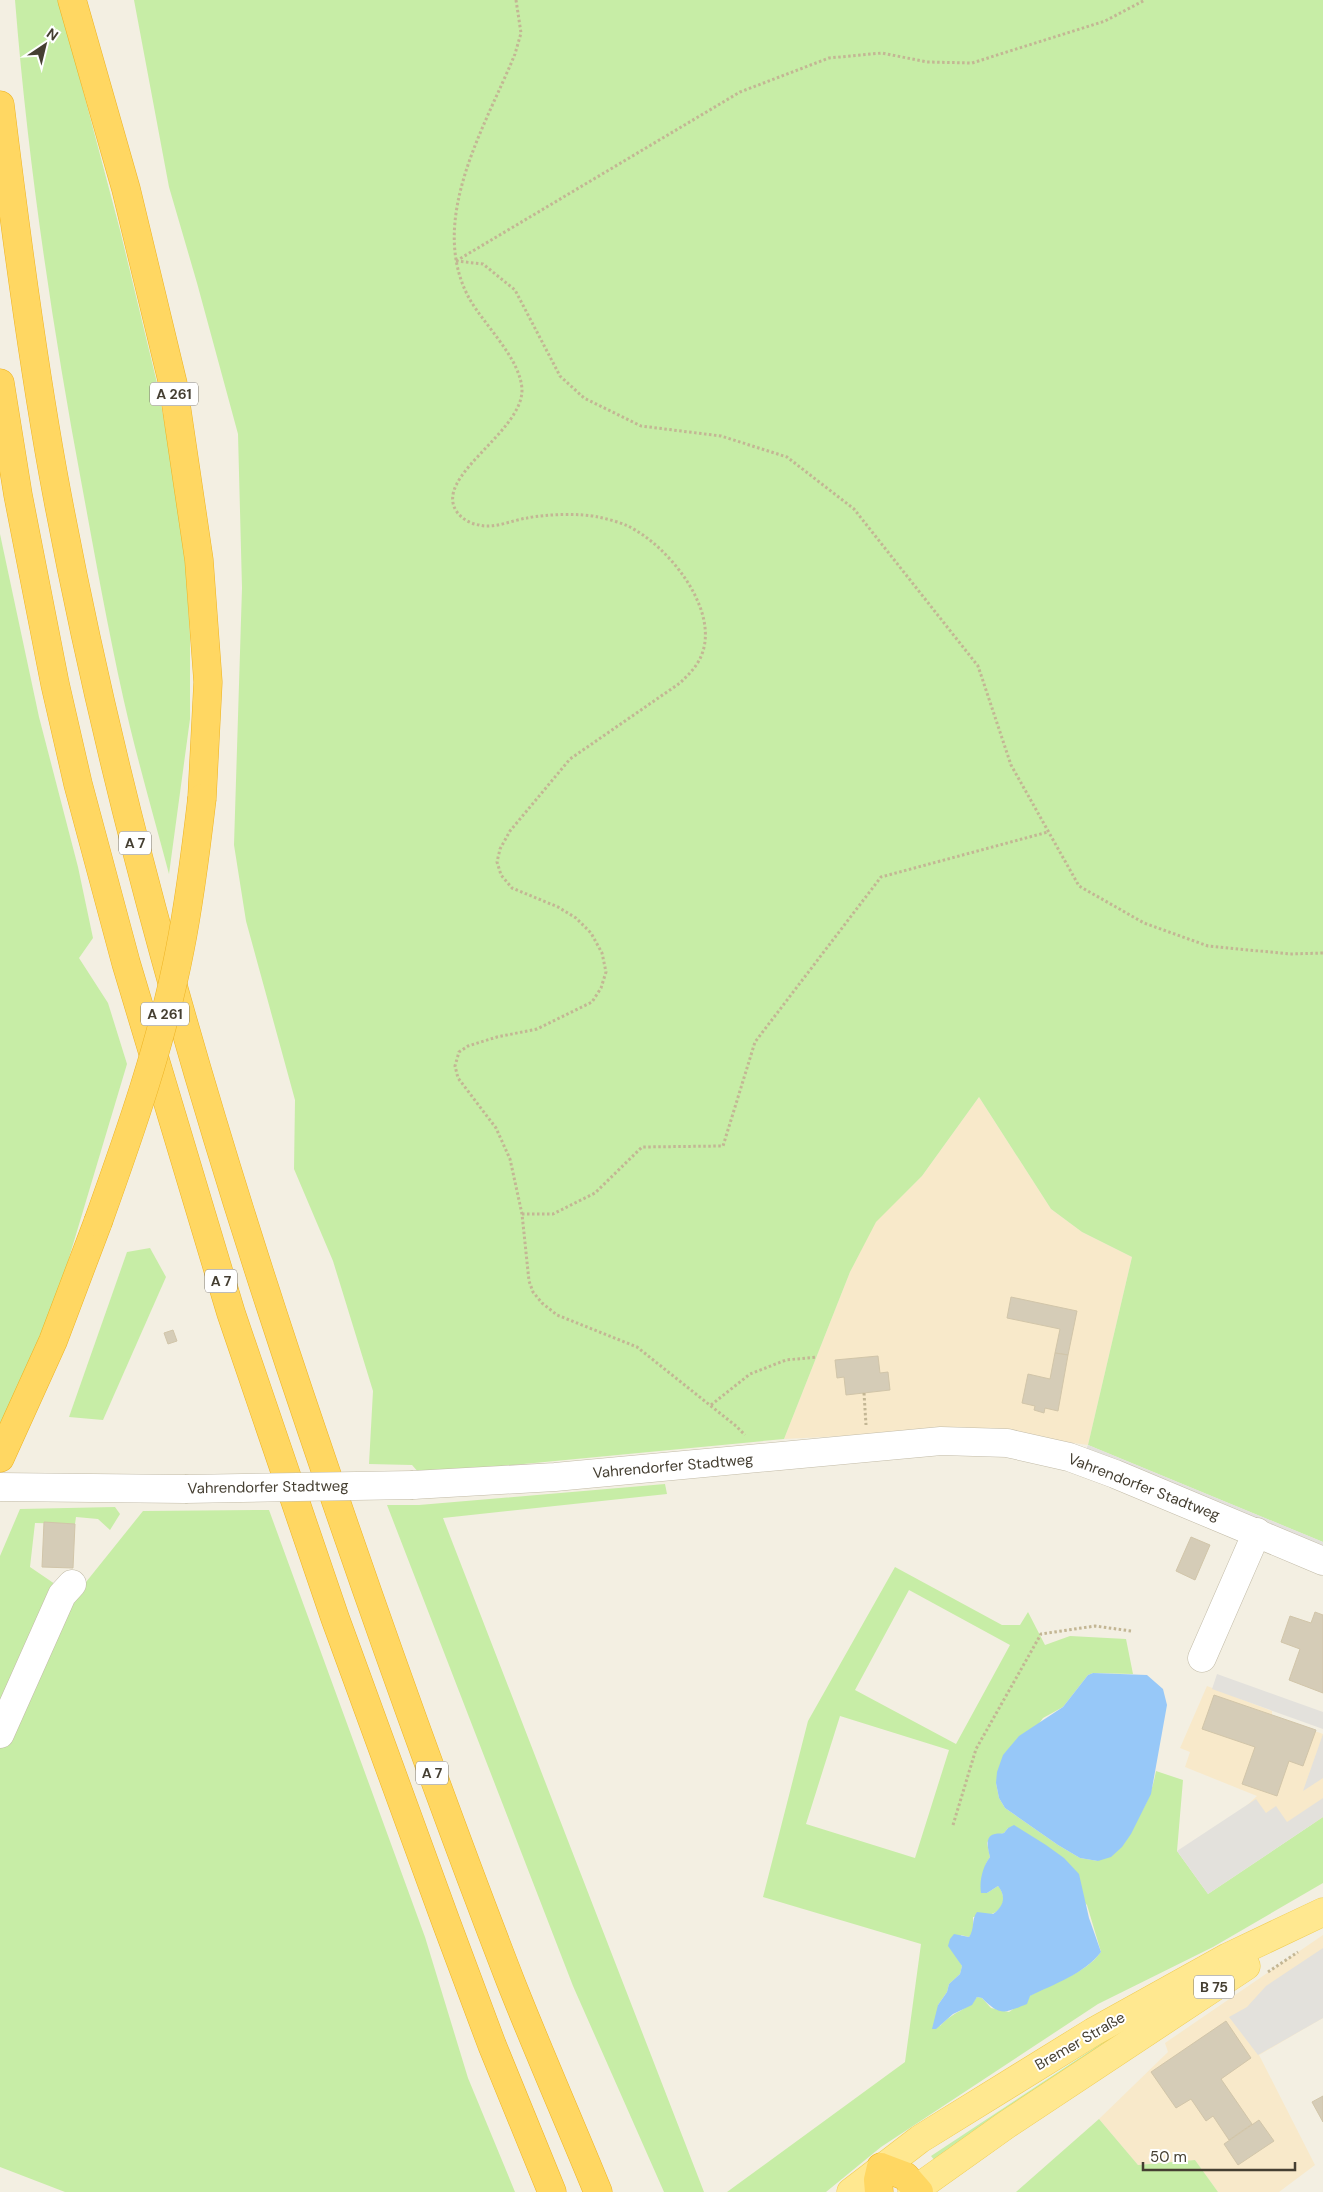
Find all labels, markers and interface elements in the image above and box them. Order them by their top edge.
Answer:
north arrow [20,20,70,70]
text: N [43,24,62,45]
road number: A 261 [150,382,198,406]
road number: A 7 [119,831,151,854]
road number: A 261 [141,1002,189,1026]
road number: A 7 [205,1270,237,1292]
street label: Vahrendorfer Stadtweg [592,1449,754,1483]
street label: Vahrendorfer Stadtweg [1065,1449,1223,1525]
street label: Vahrendorfer Stadtweg [187,1476,349,1498]
road number: A 7 [416,1762,448,1785]
road number: B 75 [1194,1975,1234,1998]
street label: Bremer Straße [1031,2007,1129,2075]
scale bar [1143,2140,1296,2172]
text: 50 m [1150,2147,1187,2167]

